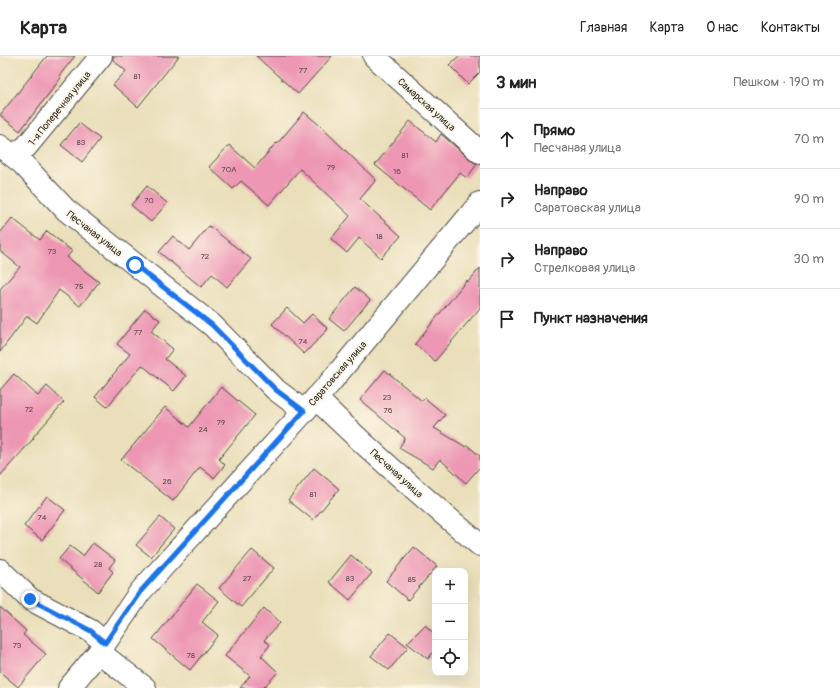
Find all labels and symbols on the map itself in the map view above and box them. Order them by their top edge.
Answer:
house number: 77 [299,66,308,75]
street label: 1-я Поперечная улица [26,69,94,148]
house number: 81 [133,72,141,81]
street label: Самарская улица [395,76,458,134]
house number: 83 [77,138,86,147]
house number: 81 [401,151,409,160]
house number: 79 [327,163,335,172]
house number: 70А [222,165,236,174]
house number: 16 [393,167,401,176]
house number: 70 [144,196,154,205]
street label: Песчаная улица [64,208,125,259]
house number: 18 [375,232,383,241]
house number: 73 [48,247,57,256]
house number: 72 [201,252,210,261]
route start [126,256,144,274]
house number: 75 [75,282,83,291]
house number: 77 [134,328,143,337]
house number: 74 [299,337,308,346]
street label: Саратовская улица [306,338,369,409]
house number: 23 [383,393,392,402]
house number: 72 [25,405,34,414]
house number: 76 [384,406,393,415]
house number: 79 [217,418,225,427]
house number: 24 [198,425,208,434]
street label: Песчаная улица [367,447,426,501]
house number: 26 [162,477,172,486]
house number: 81 [309,490,317,499]
house number: 74 [38,513,47,522]
house number: 28 [94,560,102,569]
house number: 27 [243,574,252,583]
house number: 83 [346,574,355,583]
house number: 85 [408,575,416,584]
route end [21,590,39,608]
house number: 73 [13,641,22,650]
house number: 78 [187,651,195,660]

